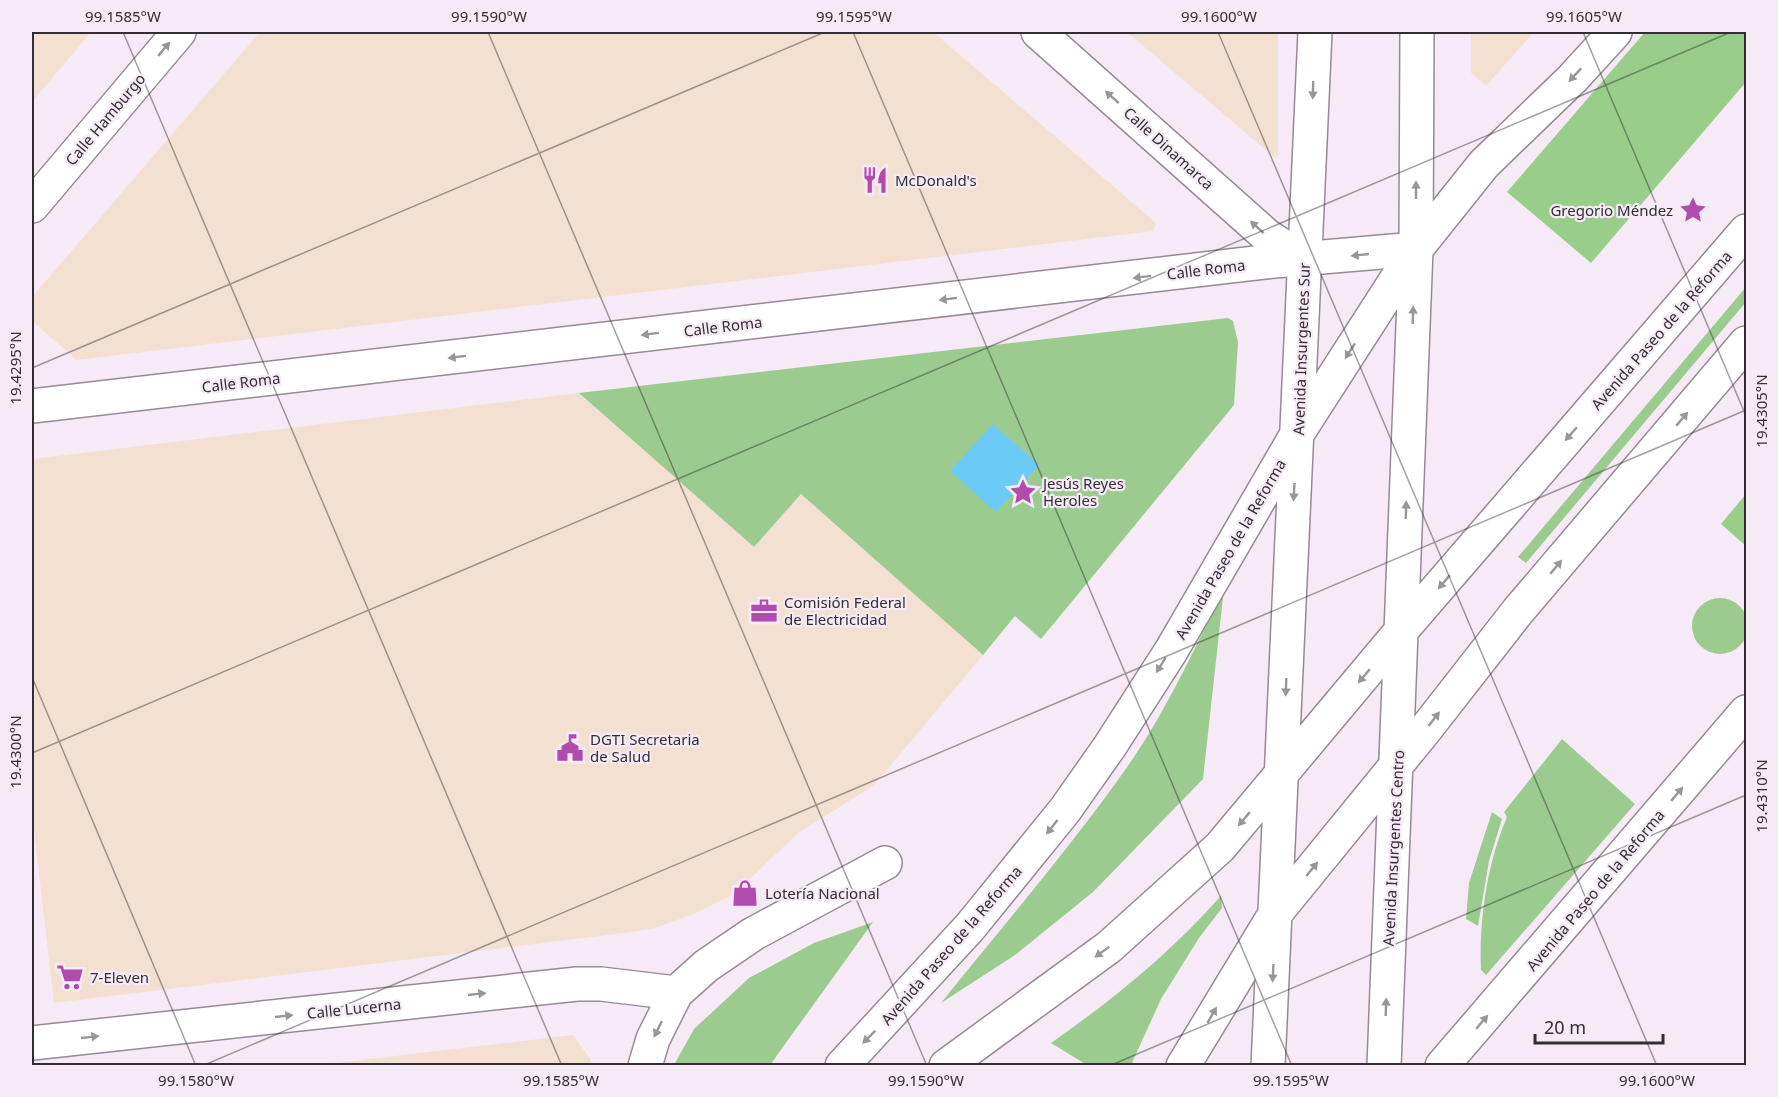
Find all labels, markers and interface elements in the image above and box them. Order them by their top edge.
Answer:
text: 99.1585°W [85,6,161,26]
text: 99.1590°W [451,6,527,26]
text: 99.1595°W [816,6,892,26]
text: 99.1600°W [1181,6,1257,26]
text: 99.1605°W [1546,6,1622,26]
one-way arrow [157,42,170,57]
one-way arrow [1568,68,1582,83]
street label: Calle Hamburgo [61,69,149,169]
one-way arrow [1308,80,1317,99]
one-way arrow [1104,90,1119,104]
street label: Calle Dinamarca [1120,102,1218,194]
restaurant icon: McDonald's [860,165,890,195]
place label: McDonald's [895,170,977,190]
one-way arrow [1411,181,1421,200]
place icon: Gregorio Méndez [1678,195,1708,225]
place label: Gregorio Méndez [1550,200,1673,220]
one-way arrow [1250,221,1265,234]
street label: Avenida Paseo de la Reforma [1586,246,1736,414]
one-way arrow [1351,250,1370,259]
street label: Calle Roma [1166,254,1246,284]
street label: Avenida Insurgentes Sur [1288,262,1314,436]
one-way arrow [1132,272,1151,281]
one-way arrow [939,295,958,304]
one-way arrow [1409,305,1418,324]
street label: Calle Roma [683,311,763,341]
one-way arrow [641,330,660,339]
text: 19.4295°N [5,331,25,405]
one-way arrow [1345,343,1356,359]
one-way arrow [447,352,466,362]
street label: Calle Roma [201,367,281,397]
text: 19.4305°N [1751,374,1771,448]
one-way arrow [1676,411,1689,426]
one-way arrow [1565,426,1578,441]
street label: Avenida Paseo de la Reforma [1170,455,1290,643]
place label: Jesús Reyes Heroles [1041,473,1124,510]
place icon: Jesús Reyes Heroles [1008,477,1038,507]
one-way arrow [1290,483,1299,502]
one-way arrow [1402,500,1411,519]
one-way arrow [1549,560,1562,575]
one-way arrow [1437,574,1450,590]
place label: Comisión Federal de Electricidad [784,592,906,629]
office icon: Comisión Federal de Electricidad [749,596,779,626]
one-way arrow [1156,657,1167,674]
one-way arrow [1357,668,1370,684]
one-way arrow [1281,678,1290,697]
one-way arrow [1428,711,1440,727]
text: 19.4300°N [5,715,25,789]
place label: DGTI Secretaria de Salud [590,729,700,766]
public building icon: DGTI Secretaria de Salud [555,733,585,763]
street label: Avenida Insurgentes Centro [1378,749,1408,947]
text: 19.4310°N [1751,759,1771,833]
one-way arrow [1670,786,1683,802]
street label: Avenida Paseo de la Reforma [1521,805,1669,975]
one-way arrow [1238,811,1250,826]
one-way arrow [1046,819,1059,835]
street label: Avenida Paseo de la Reforma [876,861,1026,1029]
one-way arrow [1306,861,1319,877]
shop icon: Lotería Nacional [730,878,760,908]
place label: Lotería Nacional [765,883,880,903]
one-way arrow [1094,946,1110,958]
supermarket icon: 7-Eleven [55,962,85,992]
one-way arrow [1268,963,1277,982]
place label: 7-Eleven [90,967,149,987]
one-way arrow [468,990,487,999]
street label: Calle Lucerna [306,993,402,1023]
one-way arrow [1382,998,1391,1017]
one-way arrow [1207,1007,1218,1023]
scale bar [1535,1007,1662,1045]
one-way arrow [274,1011,293,1021]
one-way arrow [1475,1015,1488,1030]
text: 20 m [1544,1015,1586,1039]
one-way arrow [654,1020,663,1037]
one-way arrow [862,1030,876,1044]
one-way arrow [80,1032,99,1042]
text: 99.1580°W [158,1070,234,1090]
text: 99.1585°W [523,1070,599,1090]
text: 99.1590°W [888,1070,964,1090]
text: 99.1595°W [1253,1070,1329,1090]
text: 99.1600°W [1619,1070,1695,1090]

